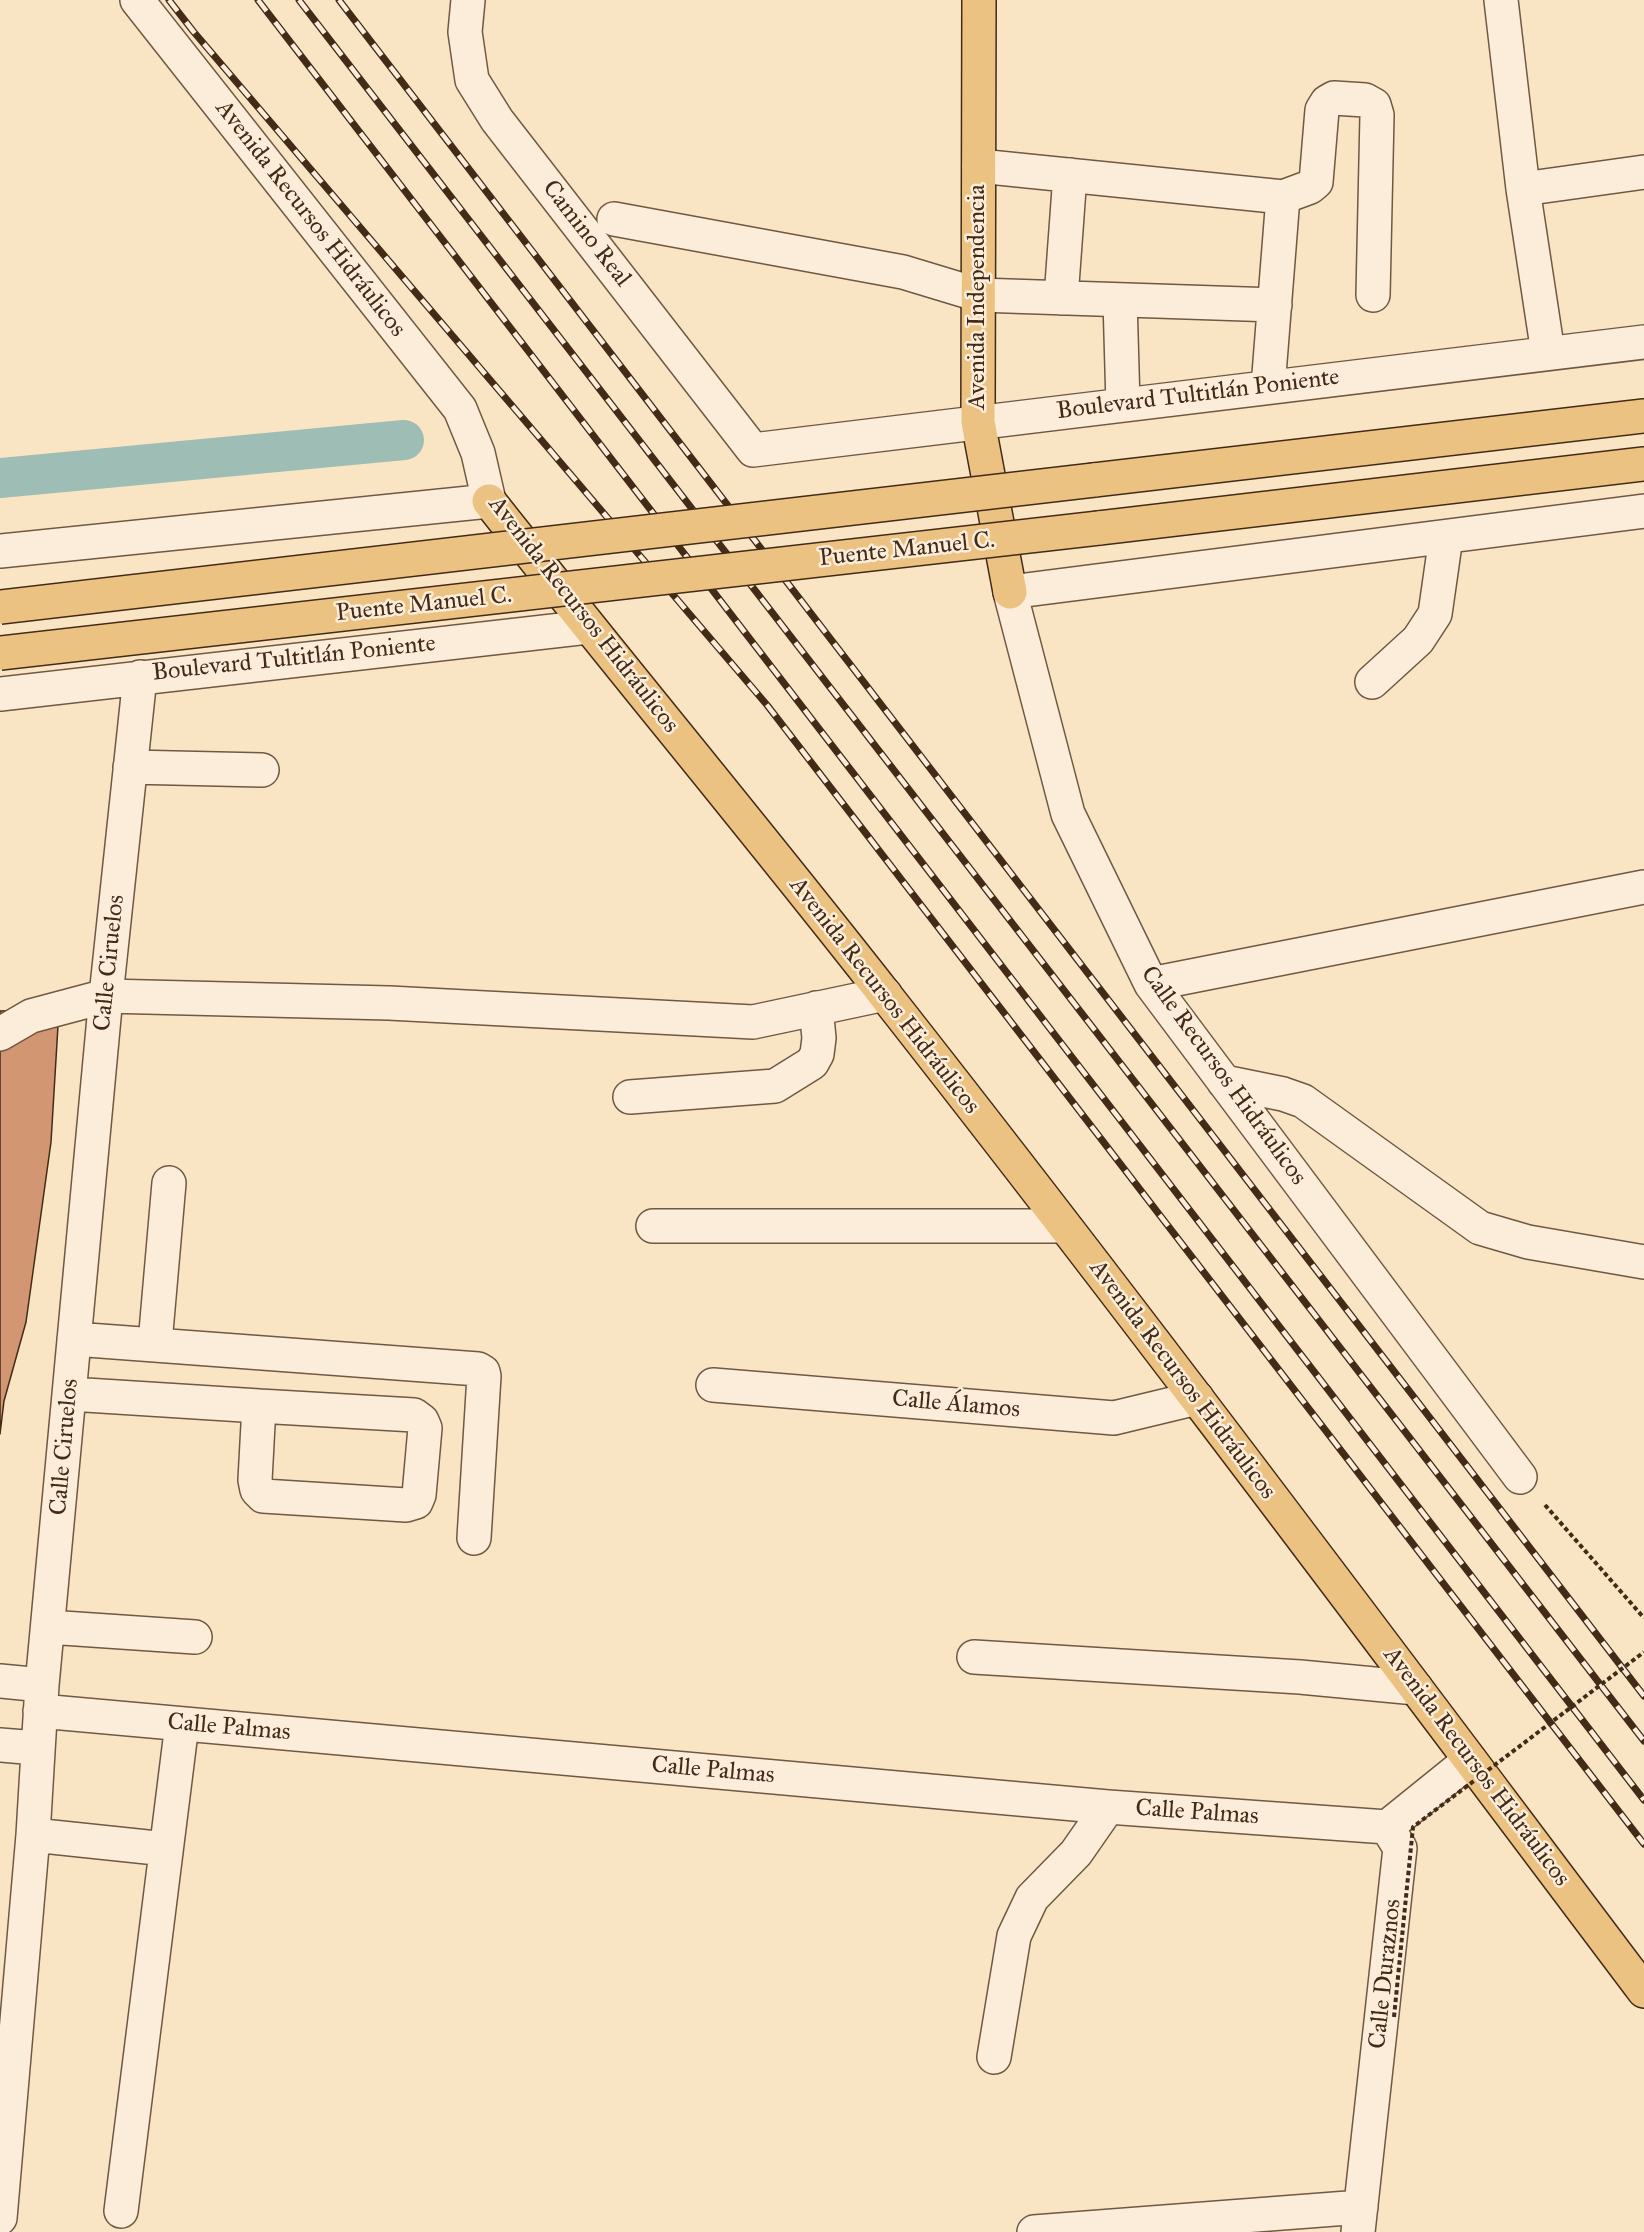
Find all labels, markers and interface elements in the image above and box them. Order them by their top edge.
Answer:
street label: Avenida Recursos Hidráulicos [209,95,411,343]
street label: Camino Real [536,175,636,293]
street label: Avenida Independencia [964,184,992,410]
street label: Boulevard Tultitlán Poniente [1055,363,1341,427]
street label: Avenida Recursos Hidráulicos [482,491,684,739]
street label: Puente Manuel C. [818,526,996,574]
street label: Puente Manuel C. [335,581,513,629]
street label: Boulevard Tultitlán Poniente [151,630,437,688]
street label: Avenida Recursos Hidráulicos [783,872,985,1120]
street label: Calle Ciruelos [89,893,131,1033]
street label: Calle Recursos Hidráulicos [1134,961,1312,1191]
street label: Avenida Recursos Hidráulicos [1083,1255,1281,1505]
street label: Calle Ciruelos [45,1378,85,1516]
street label: Calle Álamos [891,1385,1021,1425]
street label: Avenida Recursos Hidráulicos [1377,1642,1575,1892]
street label: Calle Palmas [166,1708,292,1748]
street label: Calle Palmas [650,1751,776,1791]
street label: Calle Palmas [1134,1794,1260,1832]
street label: Calle Duraznos [1364,1898,1408,2050]

